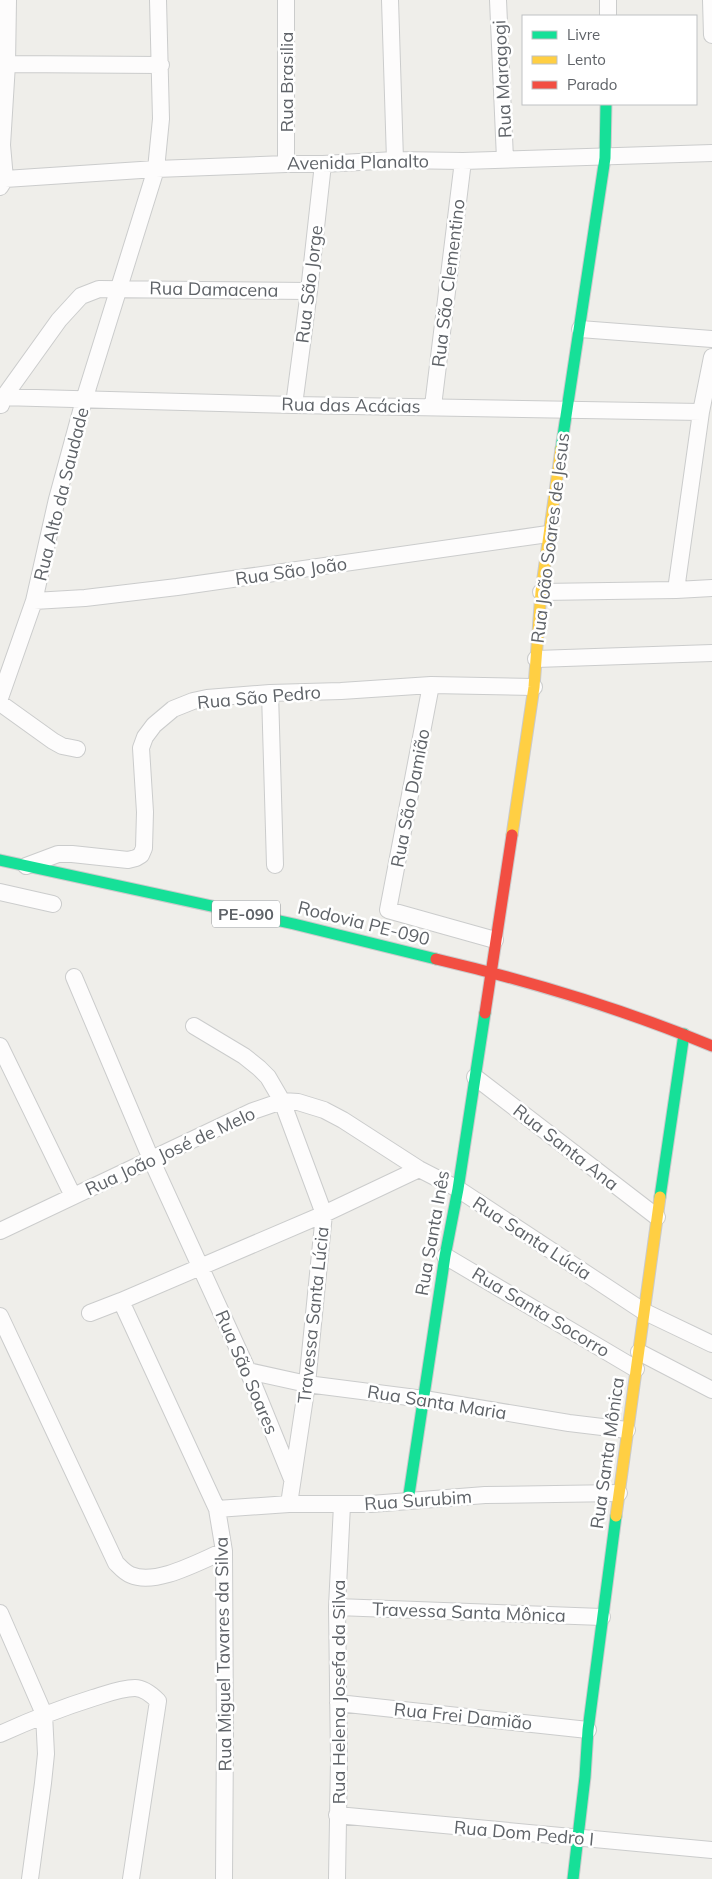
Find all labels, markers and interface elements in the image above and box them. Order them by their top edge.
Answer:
legend [522,15,697,105]
street label: Rua Maragogi [487,19,517,139]
text: Livre [567,25,600,44]
street label: Rua Brasilia [275,32,298,132]
text: Lento [567,50,606,69]
text: Parado [567,75,617,94]
street label: Avenida Planalto [287,149,429,175]
street label: Rua São Clementino [426,198,470,368]
street label: Rua São Jorge [290,224,328,344]
street label: Rua Damacena [149,276,279,302]
street label: Rua das Acácias [281,392,421,418]
street label: Rua Alto da Saudade [28,405,94,583]
street label: Rua João Soares de Jesus [526,431,574,644]
street label: Rua São João [234,552,348,590]
street label: Rua São Pedro [196,680,322,714]
street label: Rua São Damião [385,727,435,869]
street label: Rodovia PE-090 [296,895,432,951]
road number: PE-090 [212,901,280,928]
street label: Rua Santa Ana [509,1099,623,1195]
street label: Rua João José de Melo [81,1101,259,1201]
street label: Rua Santa Inês [410,1169,454,1297]
street label: Rua Santa Lúcia [468,1191,596,1285]
street label: Travessa Santa Lúcia [292,1225,334,1405]
street label: Rua Santa Socorro [468,1262,614,1362]
street label: Rua São Soares [210,1306,284,1438]
street label: Rua Santa Mônica [585,1376,629,1530]
street label: Rua Santa Maria [366,1380,508,1424]
street label: Rua Surubim [363,1485,473,1515]
street label: Rua Miguel Tavares da Silva [209,1537,237,1771]
street label: Rua Helena Josefa da Silva [327,1580,350,1804]
street label: Travessa Santa Mônica [372,1597,566,1627]
street label: Rua Frei Damião [393,1697,533,1735]
street label: Rua Dom Pedro I [453,1815,595,1851]

